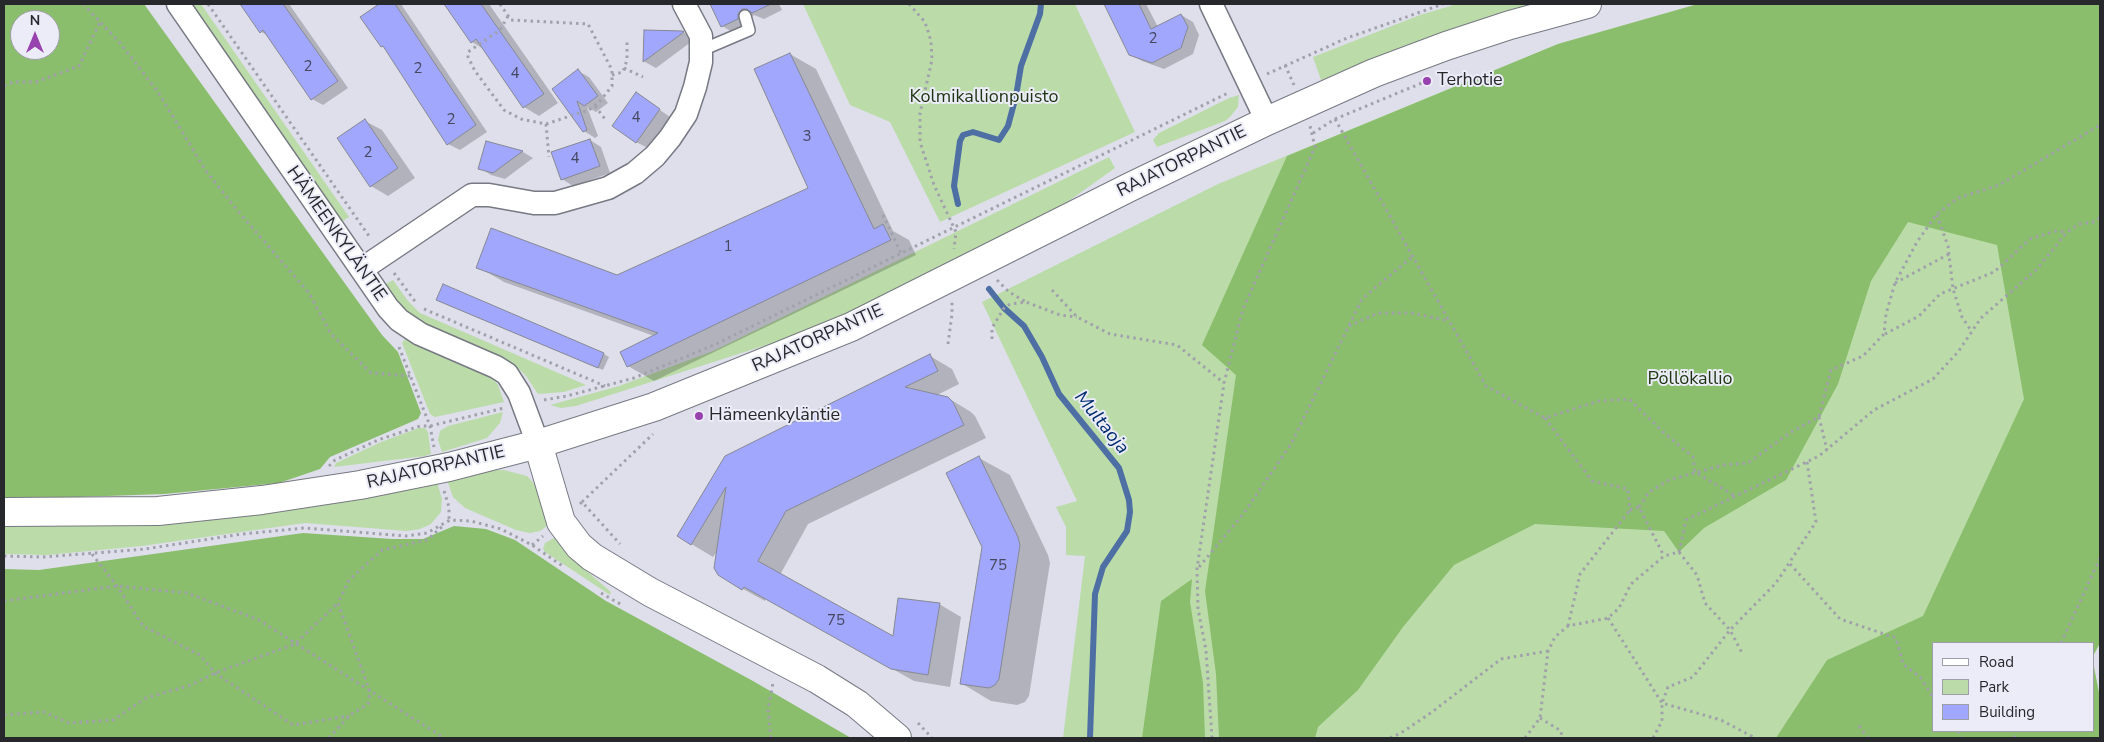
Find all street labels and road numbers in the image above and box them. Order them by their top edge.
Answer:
street label: RAJATORPANTIE [1114,121,1250,203]
street label: HÄMEENKYLÄNTIE [281,162,391,306]
street label: RAJATORPANTIE [749,300,887,378]
street label: RAJATORPANTIE [365,442,507,494]

